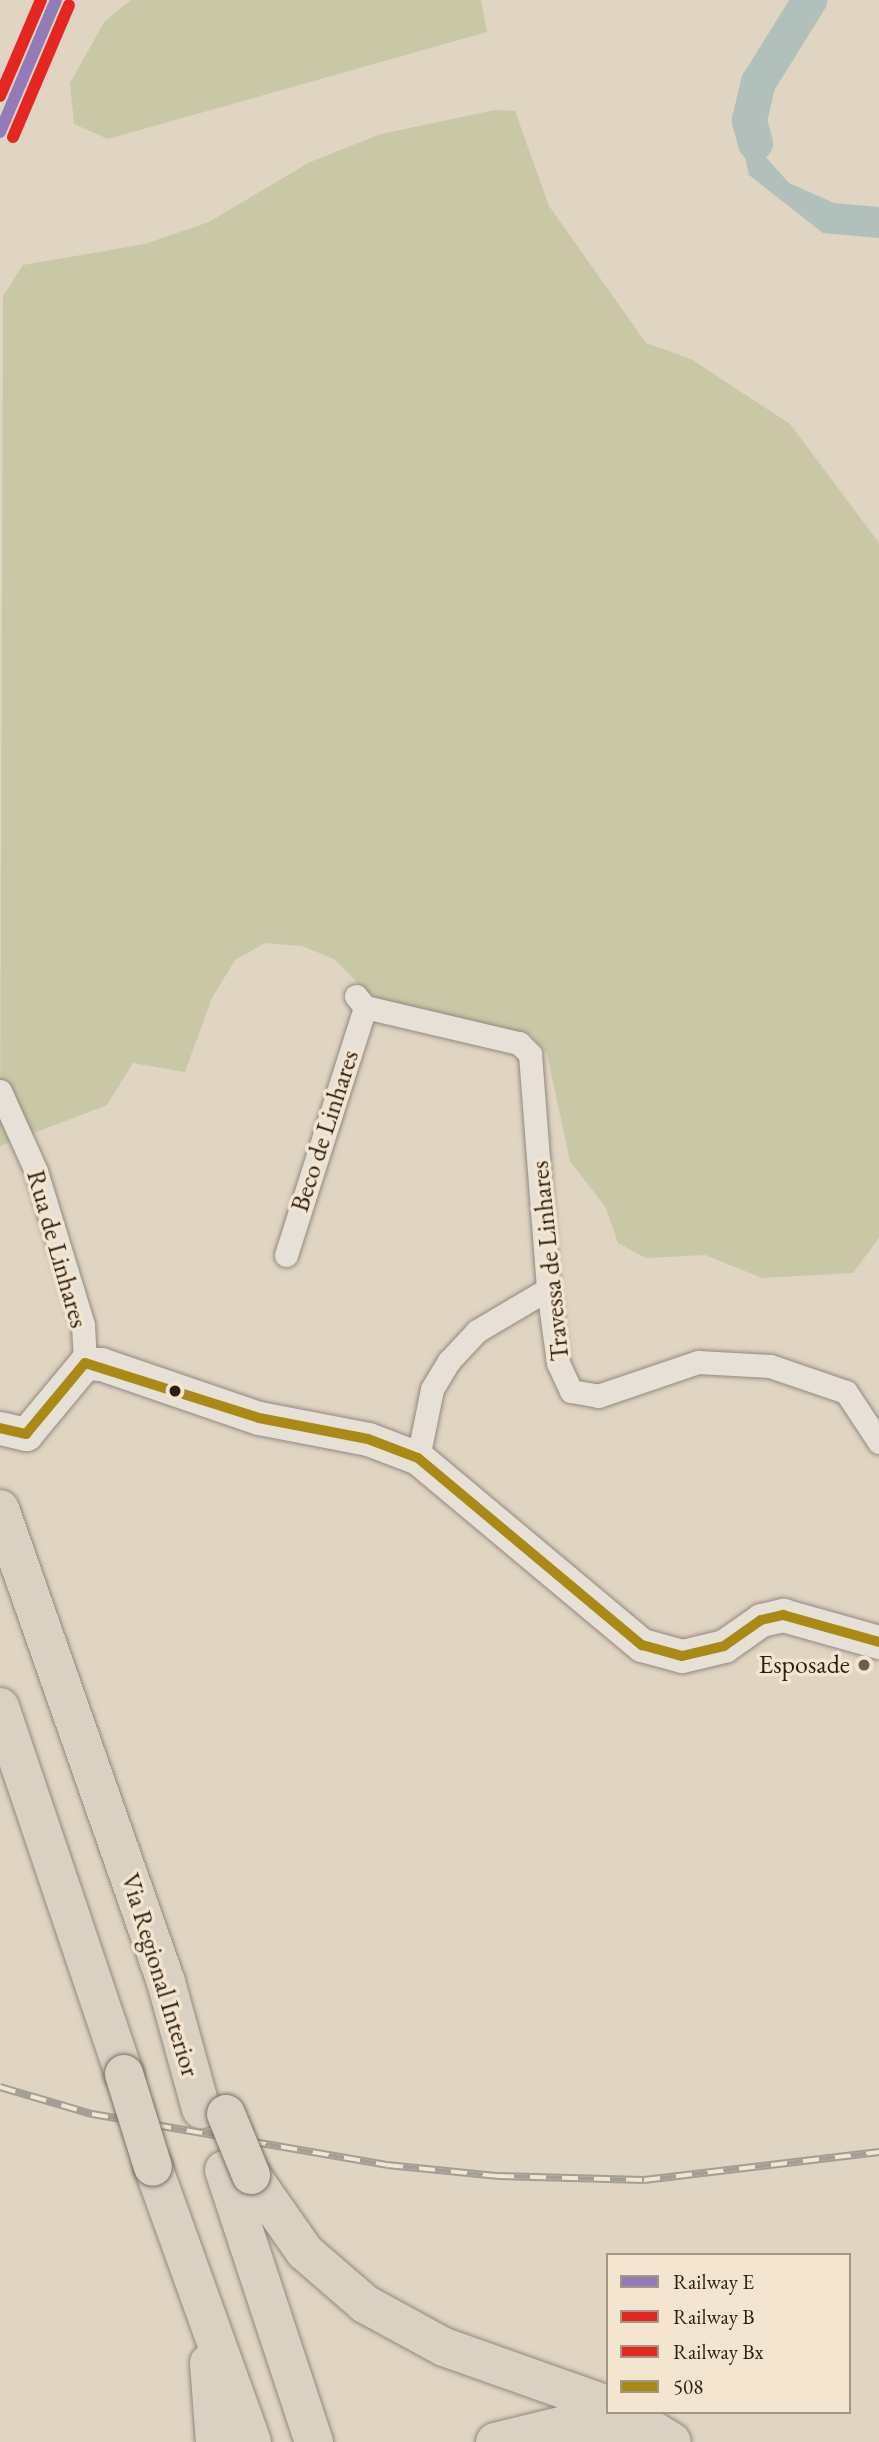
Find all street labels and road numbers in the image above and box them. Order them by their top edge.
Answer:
street label: Beco de Linhares [284,1046,366,1216]
street label: Travessa de Linhares [524,1159,576,1363]
street label: Rua de Linhares [20,1167,94,1331]
street label: Via Regional Interior [114,1869,206,2081]

